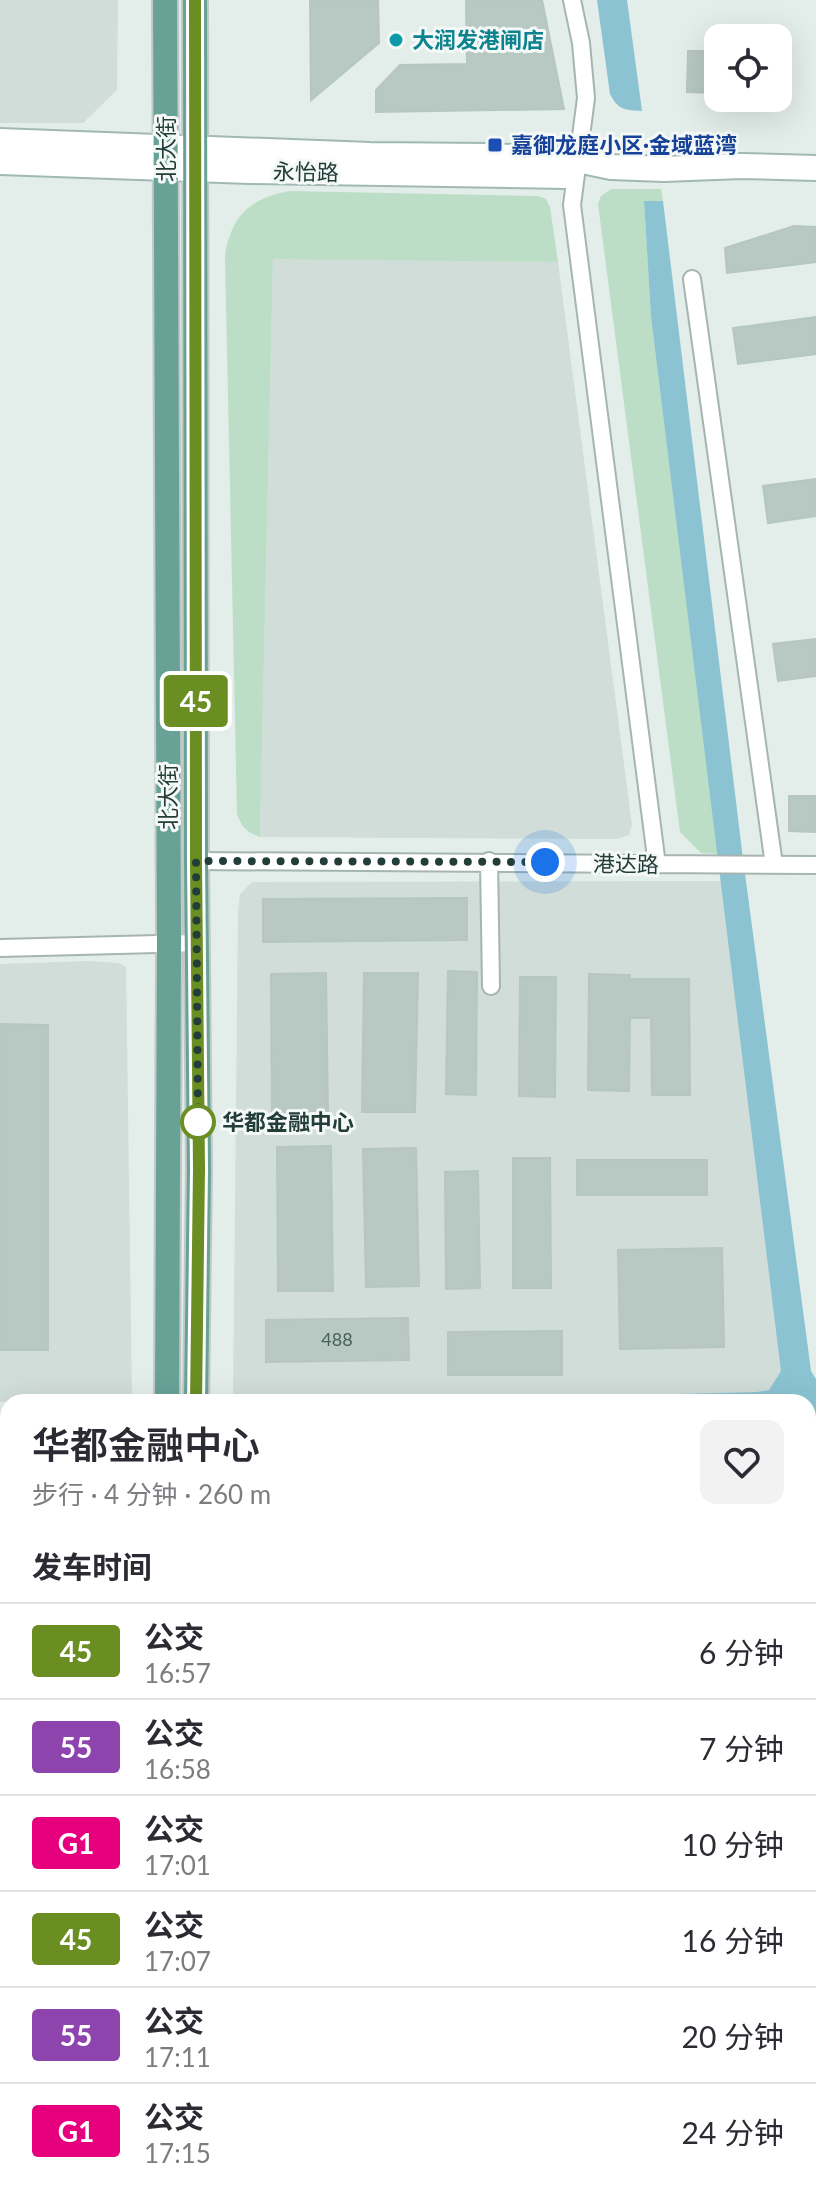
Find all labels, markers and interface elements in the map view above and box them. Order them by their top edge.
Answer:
map controls [704,24,792,112]
button: locate [704,24,792,112]
place label: 大润发港闸店 [412,26,544,53]
marker: 大润发港闸店 [387,31,405,49]
street label: 北大街 [152,116,179,182]
place label: 嘉御龙庭小区·金域蓝湾 [511,131,737,158]
marker: 嘉御龙庭小区·金域蓝湾 [486,136,504,154]
street label: 永怡路 [273,157,339,186]
line badge: 45 [160,675,232,727]
text: 45 [180,684,212,718]
street label: 北大街 [154,764,181,830]
your location [525,842,565,882]
street label: 港达路 [593,849,659,878]
marker: 华都金融中心 [181,1105,215,1139]
place label: 华都金融中心 [222,1108,354,1135]
house number: 488 [321,1328,353,1350]
button: heart [700,1420,784,1504]
text: 华都金融中心 [32,1421,260,1467]
text: 步行 · 4 分钟 · 260 m [32,1478,271,1510]
text: 发车时间 [32,1548,152,1584]
text: 公交 [144,1618,204,1654]
text: 45 [60,1634,92,1668]
text: 6 分钟 [699,1634,784,1670]
text: 16:57 [144,1657,211,1689]
text: 公交 [144,1714,204,1750]
text: 55 [60,1730,92,1764]
text: 7 分钟 [699,1730,784,1766]
text: 16:58 [144,1753,211,1785]
text: 公交 [144,1810,204,1846]
text: G1 [58,1826,94,1860]
text: 10 分钟 [682,1826,784,1862]
text: 17:01 [144,1849,211,1881]
text: 公交 [144,1906,204,1942]
text: 45 [60,1922,92,1956]
text: 16 分钟 [682,1922,784,1958]
text: 17:07 [144,1945,211,1977]
text: 公交 [144,2002,204,2038]
text: 55 [60,2018,92,2052]
text: 20 分钟 [682,2018,784,2054]
text: 17:11 [144,2041,211,2073]
text: 公交 [144,2098,204,2134]
text: G1 [58,2114,94,2148]
text: 24 分钟 [682,2114,784,2150]
text: 17:15 [144,2137,211,2169]

